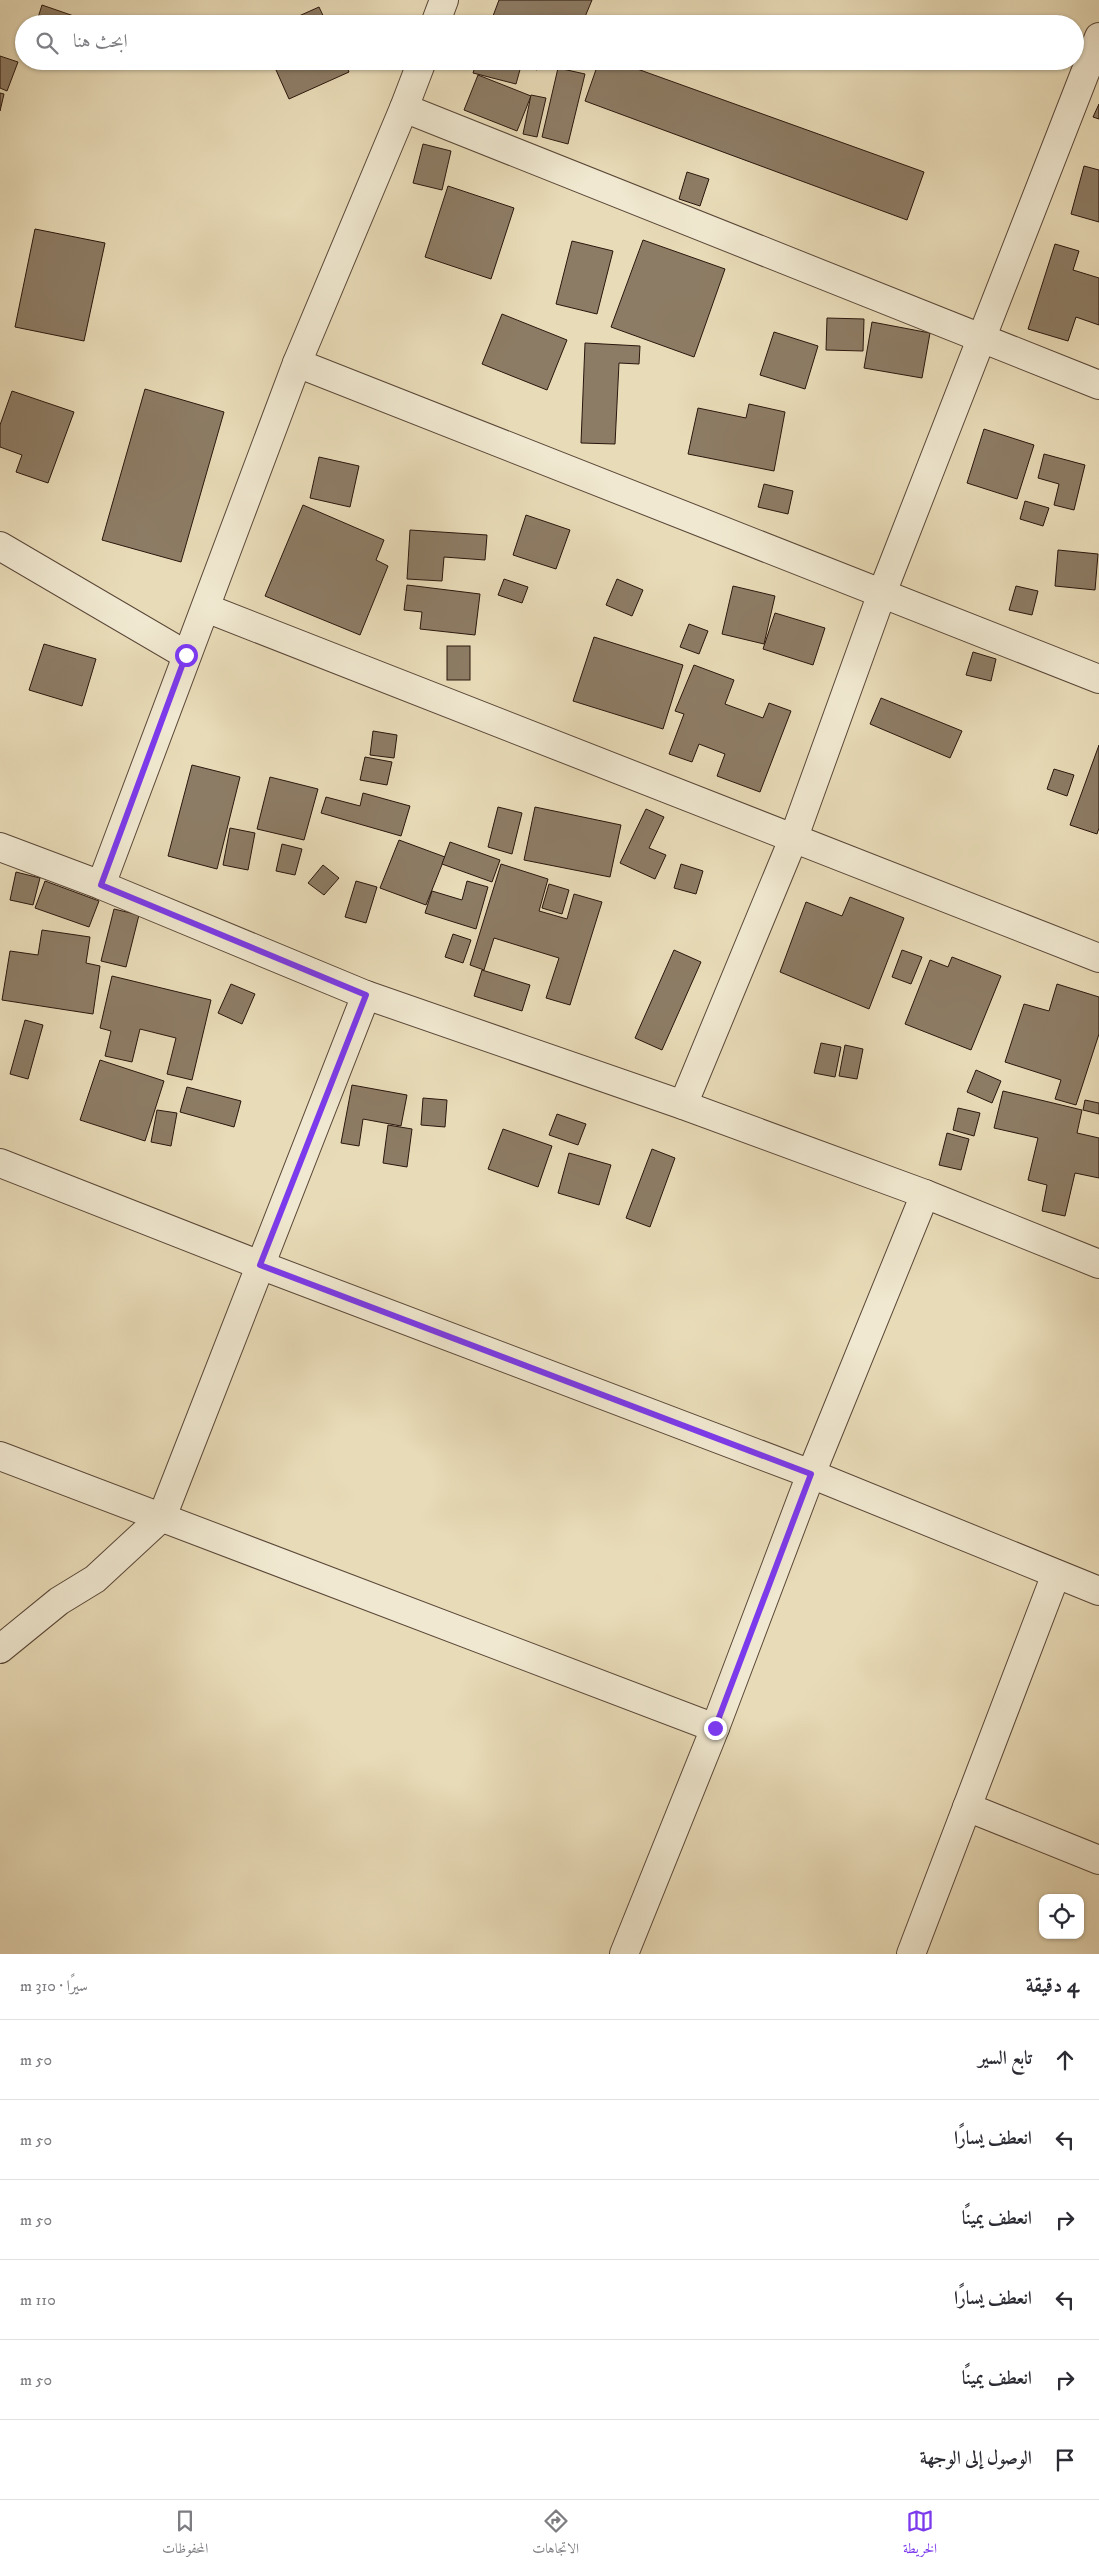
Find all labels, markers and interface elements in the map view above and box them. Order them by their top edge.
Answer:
search box [15,15,1084,70]
icon: search [33,29,61,57]
text: ابحث هنا [73,30,128,53]
route start [175,644,198,667]
route end [704,1717,727,1740]
map controls [1039,1894,1084,1939]
button: locate [1039,1894,1084,1939]
text: 4 دقيقة [1026,1973,1079,1999]
text: سيرًا · 310 m [20,1976,88,1996]
icon: ahead [1051,2046,1079,2074]
text: تابع السير [978,2047,1032,2070]
text: 50 m [20,2050,52,2070]
icon: left [1051,2126,1079,2154]
text: انعطف يسارًا [954,2127,1032,2150]
text: 50 m [20,2130,52,2150]
icon: right [1051,2206,1079,2234]
text: انعطف يمينًا [962,2207,1032,2230]
text: 50 m [20,2210,52,2230]
icon: left [1051,2286,1079,2314]
text: انعطف يسارًا [954,2287,1032,2310]
text: 110 m [20,2290,56,2310]
icon: right [1051,2366,1079,2394]
text: انعطف يمينًا [962,2367,1032,2390]
text: 50 m [20,2370,52,2390]
icon: arrive [1051,2446,1079,2474]
text: الوصول إلى الوجهة [920,2447,1032,2470]
tab: المحفوظات [162,2507,208,2562]
tab: الاتجاهات [532,2507,579,2562]
tab: الخريطة [903,2507,937,2562]

